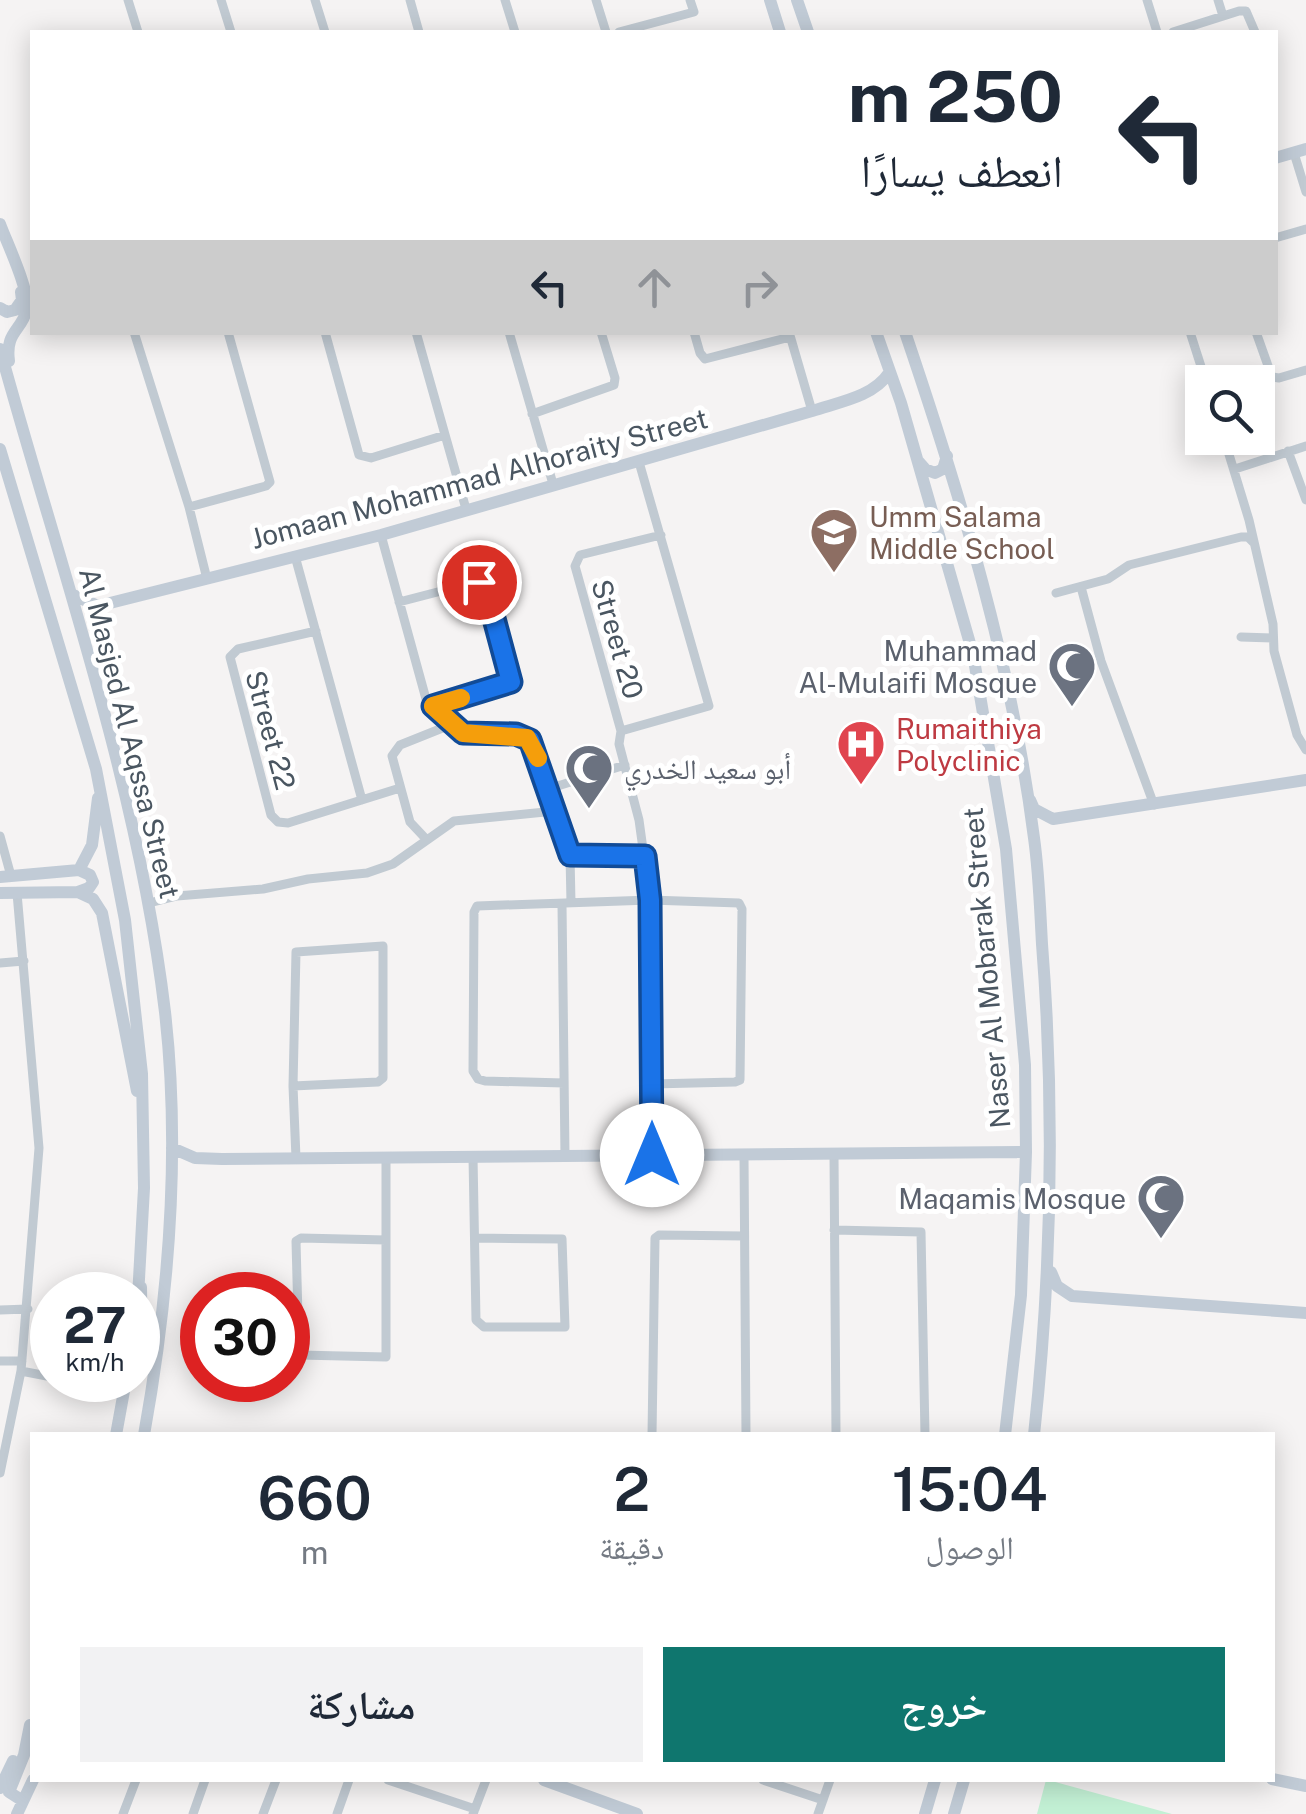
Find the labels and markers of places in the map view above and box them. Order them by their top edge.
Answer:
place label: Umm Salama Middle School [869,500,1055,565]
school or university icon: Umm Salama Middle School [808,506,860,574]
pin [437,540,522,625]
place label: Muhammad Al-Mulaifi Mosque [798,634,1037,699]
mosque icon: Muhammad Al-Mulaifi Mosque [1046,640,1098,708]
place label: Rumaithiya Polyclinic [896,712,1042,777]
hospital icon: Rumaithiya Polyclinic [835,718,887,786]
mosque icon: أبو سعيد الخدري [563,742,615,810]
place label: أبو سعيد الخدري [624,752,791,792]
mosque icon: Maqamis Mosque [1135,1172,1187,1240]
place label: Maqamis Mosque [898,1182,1126,1215]

